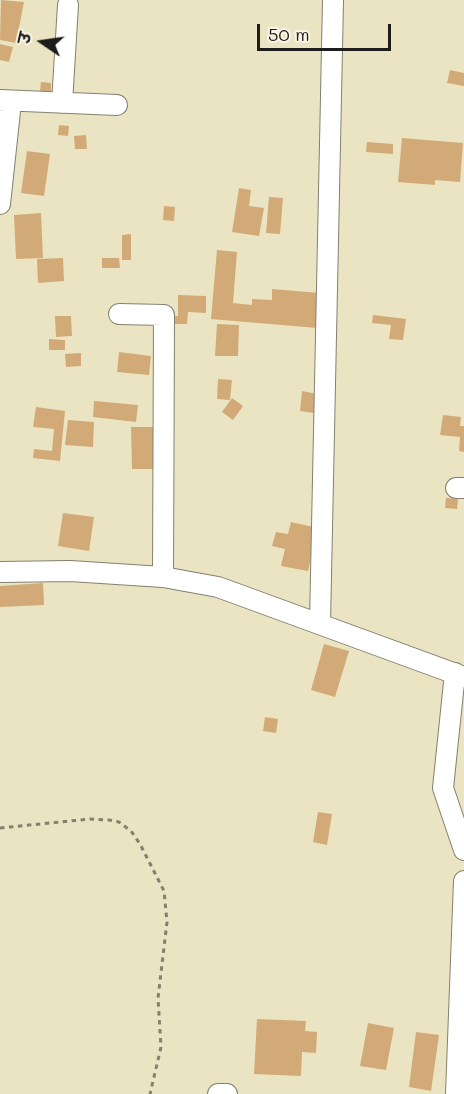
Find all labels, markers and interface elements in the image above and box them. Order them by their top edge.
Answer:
north arrow [12,12,72,72]
scale bar [260,12,394,50]
text: 50 m [268,22,310,46]
text: उ [13,30,35,45]

